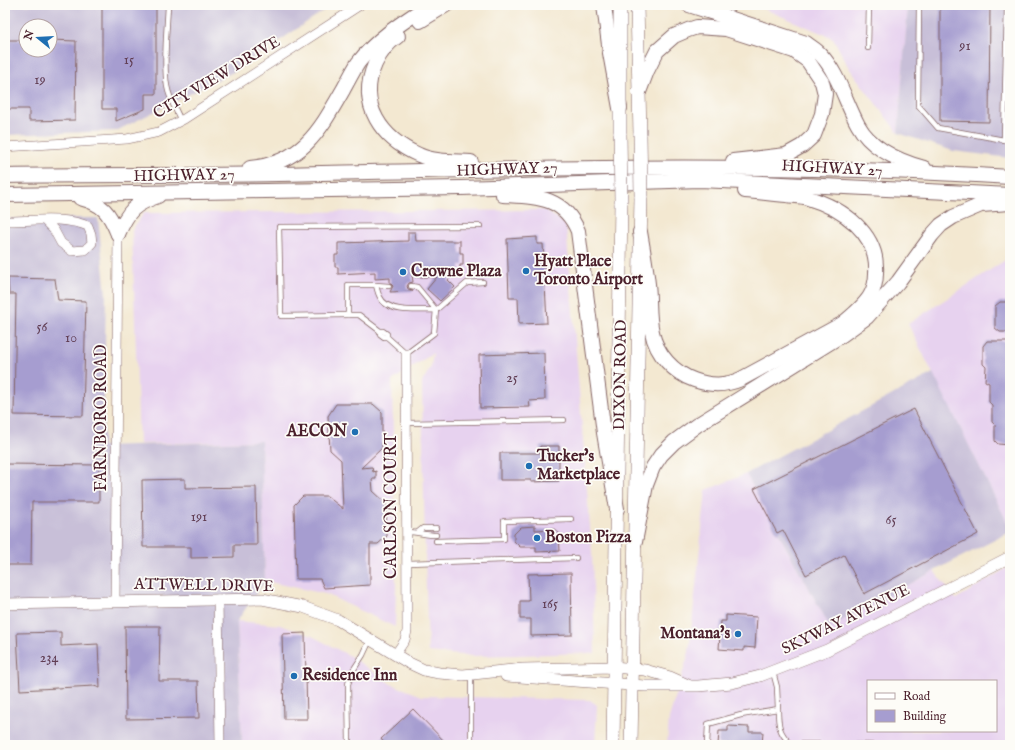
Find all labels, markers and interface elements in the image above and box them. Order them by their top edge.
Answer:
north arrow [18,18,58,58]
text: N [21,28,38,43]
street label: CITY VIEW DRIVE [150,32,284,124]
house number: 91 [958,37,971,55]
house number: 15 [124,51,134,69]
house number: 19 [34,71,46,89]
street label: HIGHWAY 27 [781,156,883,182]
street label: HIGHWAY 27 [456,158,558,182]
street label: HIGHWAY 27 [133,165,235,187]
place label: Hyatt Place Toronto Airport [533,252,643,290]
place label: Crowne Plaza [411,262,503,282]
marker: Hyatt Place Toronto Airport [521,266,531,276]
marker: Crowne Plaza [398,267,408,277]
house number: 56 [37,318,49,336]
street label: DIXON ROAD [610,319,632,431]
house number: 10 [65,329,77,347]
street label: FARNBORO ROAD [92,344,112,492]
house number: 25 [506,369,518,387]
place label: AECON [286,422,347,442]
marker: AECON [350,427,360,437]
street label: CARLSON COURT [382,433,402,579]
place label: Tucker's Marketplace [536,447,621,485]
marker: Tucker's Marketplace [524,461,534,471]
house number: 191 [191,508,207,526]
house number: 65 [886,511,896,529]
place label: Boston Pizza [545,528,632,548]
marker: Boston Pizza [532,533,542,543]
street label: ATTWELL DRIVE [133,575,274,597]
street label: SKYWAY AVENUE [779,580,913,660]
house number: 165 [542,595,558,613]
place label: Montana's [660,624,730,644]
marker: Montana's [733,629,743,639]
house number: 234 [40,649,58,667]
place label: Residence Inn [302,666,398,686]
marker: Residence Inn [289,671,299,681]
legend [867,680,997,732]
text: Road [903,689,931,704]
text: Building [903,709,947,724]

